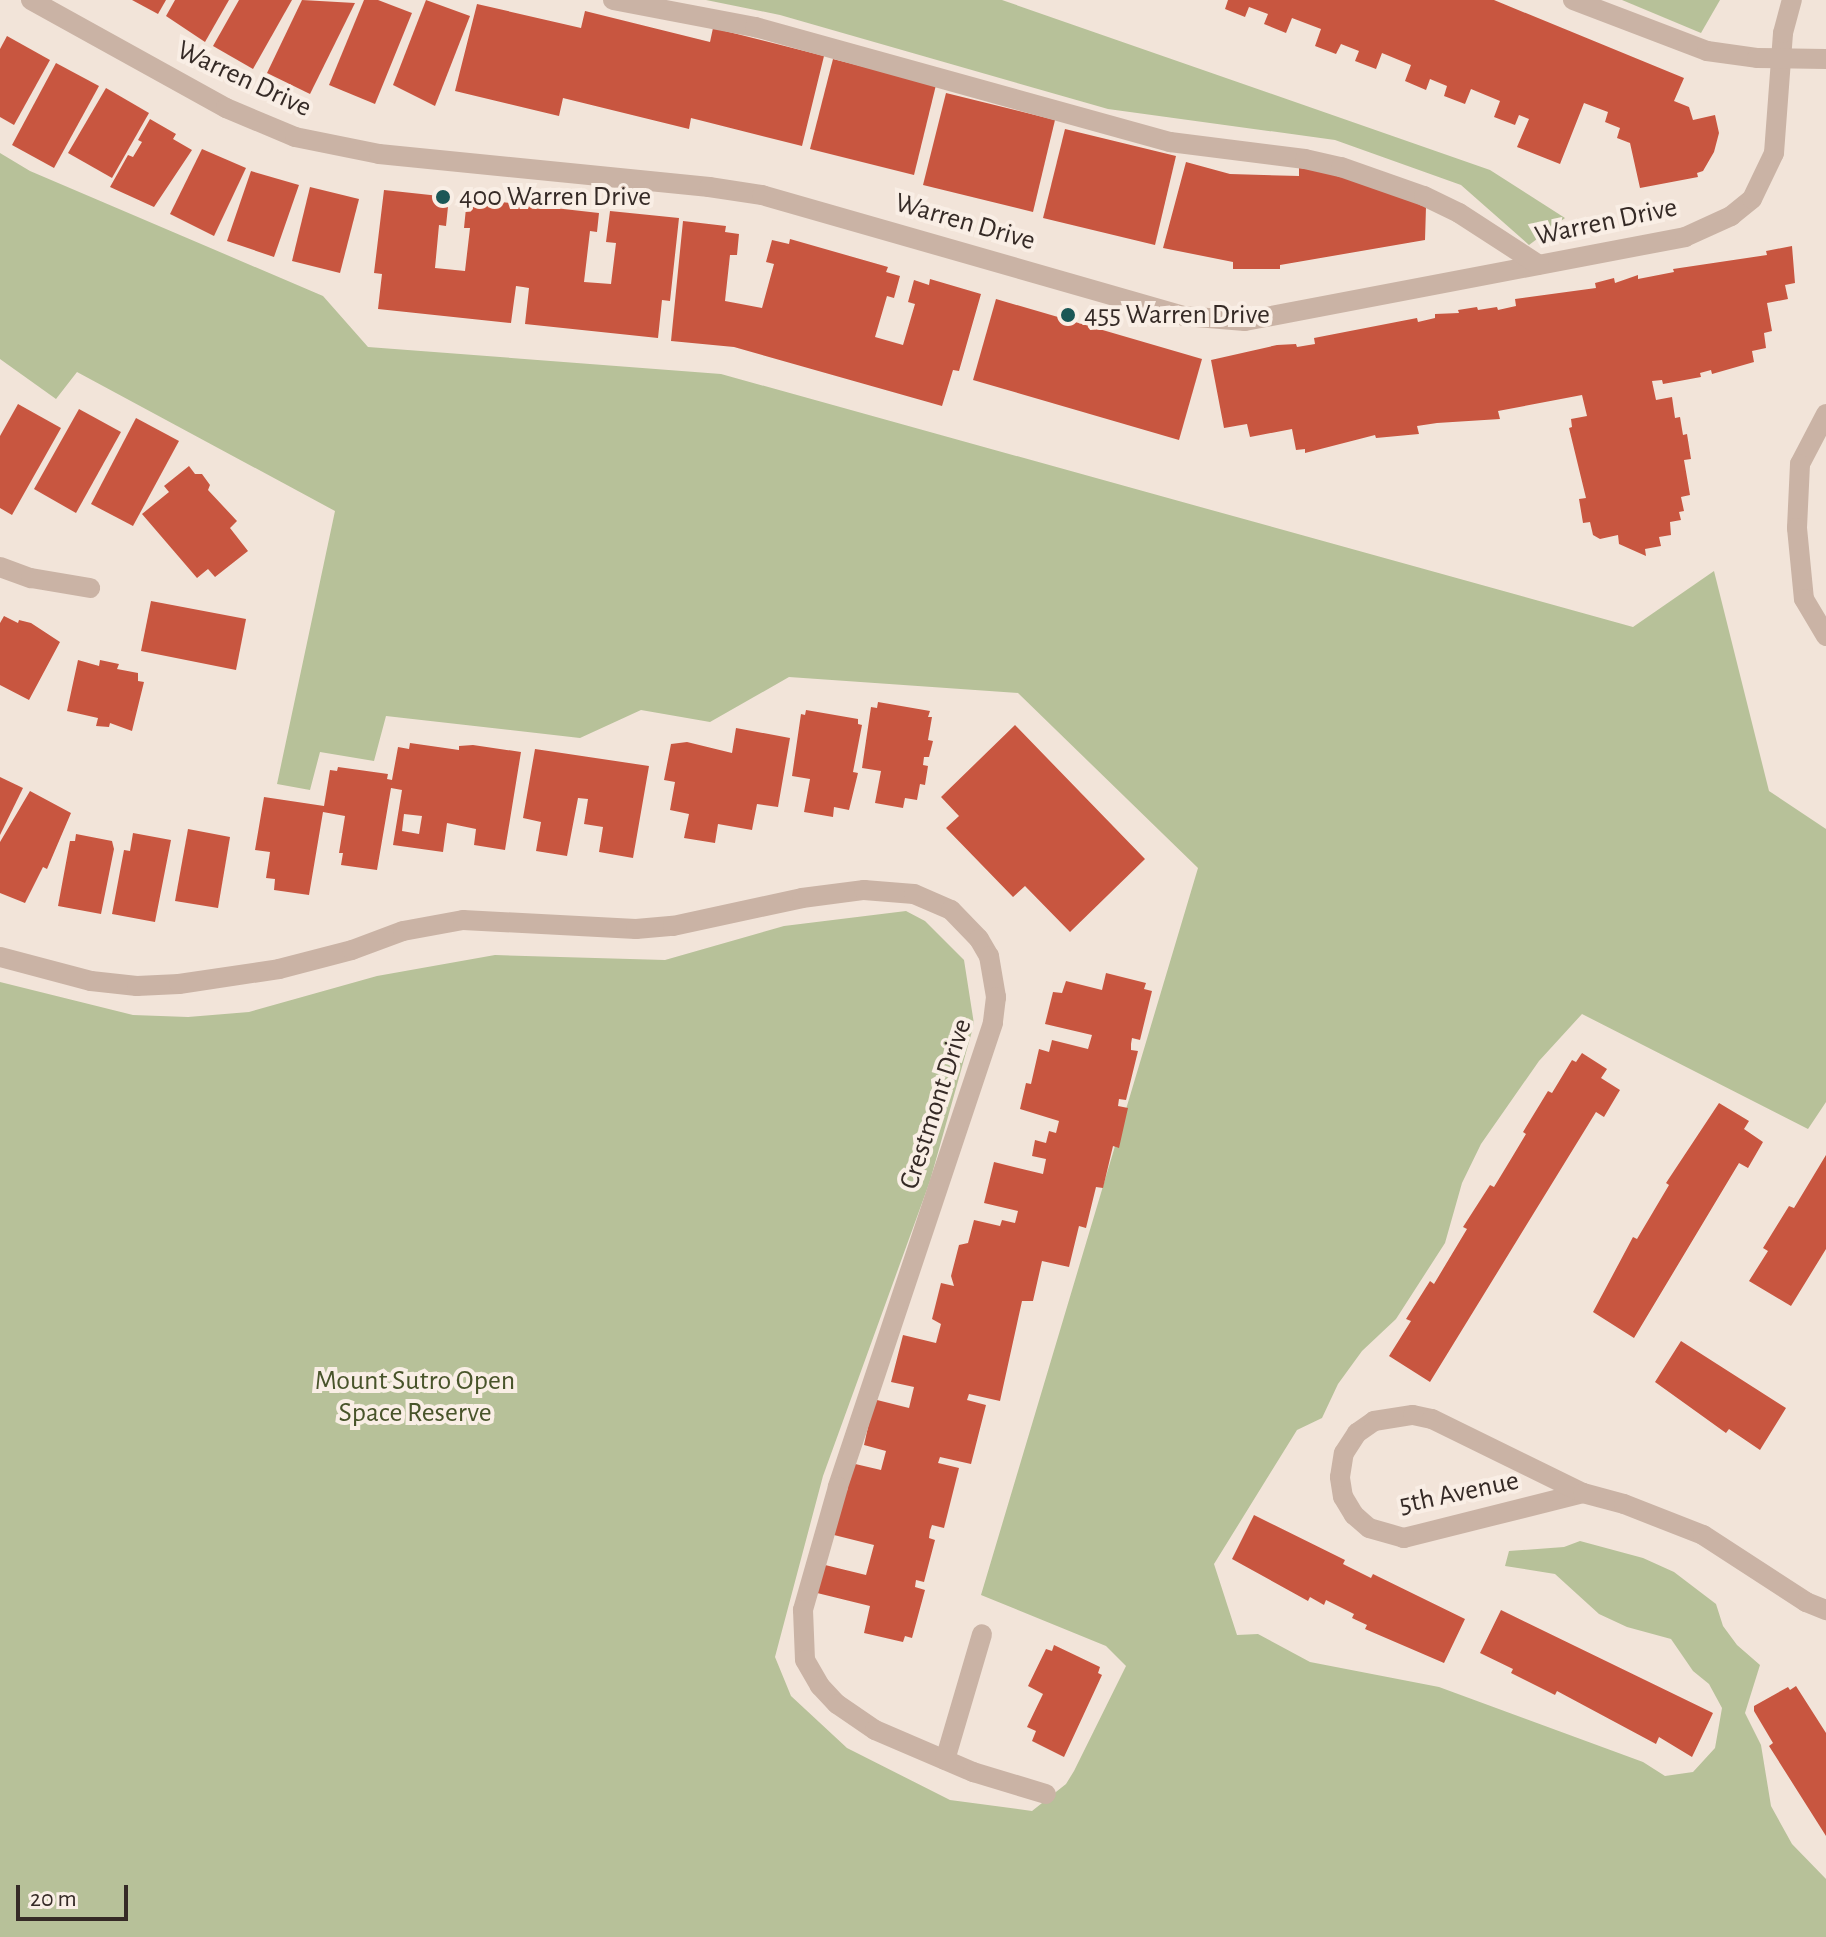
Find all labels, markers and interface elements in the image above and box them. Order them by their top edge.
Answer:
street label: Warren Drive [171,33,317,125]
place label: 400 Warren Drive [459,180,651,214]
street label: Warren Drive [891,186,1039,258]
marker: 400 Warren Drive [434,188,452,206]
street label: Warren Drive [1532,191,1680,253]
place label: 455 Warren Drive [1084,298,1270,332]
marker: 455 Warren Drive [1059,306,1077,324]
street label: Crestmont Drive [893,1014,979,1194]
park label: Mount Sutro Open Space Reserve [315,1364,515,1430]
street label: 5th Avenue [1396,1464,1522,1522]
scale bar [20,1869,132,1919]
text: 20 m [30,1887,77,1911]

